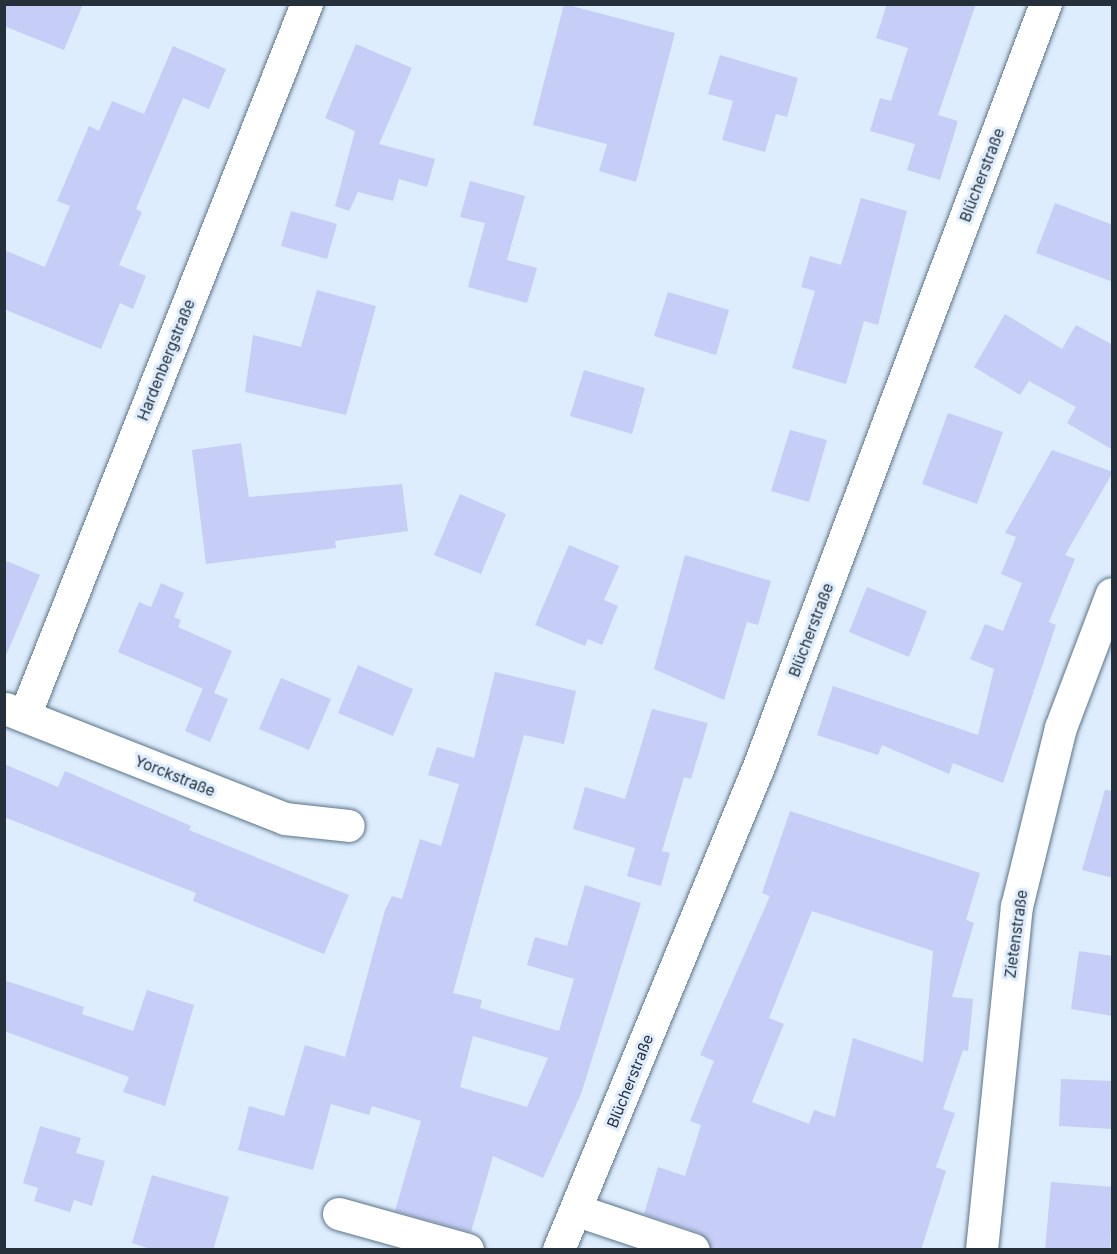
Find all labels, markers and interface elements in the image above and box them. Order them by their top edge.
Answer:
street label: Blücherstraße [956,126,1008,224]
street label: Hardenbergstraße [133,297,199,423]
street label: Blücherstraße [785,581,837,679]
street label: Yorckstraße [132,752,218,800]
street label: Zietenstraße [1001,889,1031,979]
street label: Blücherstraße [603,1032,657,1130]

